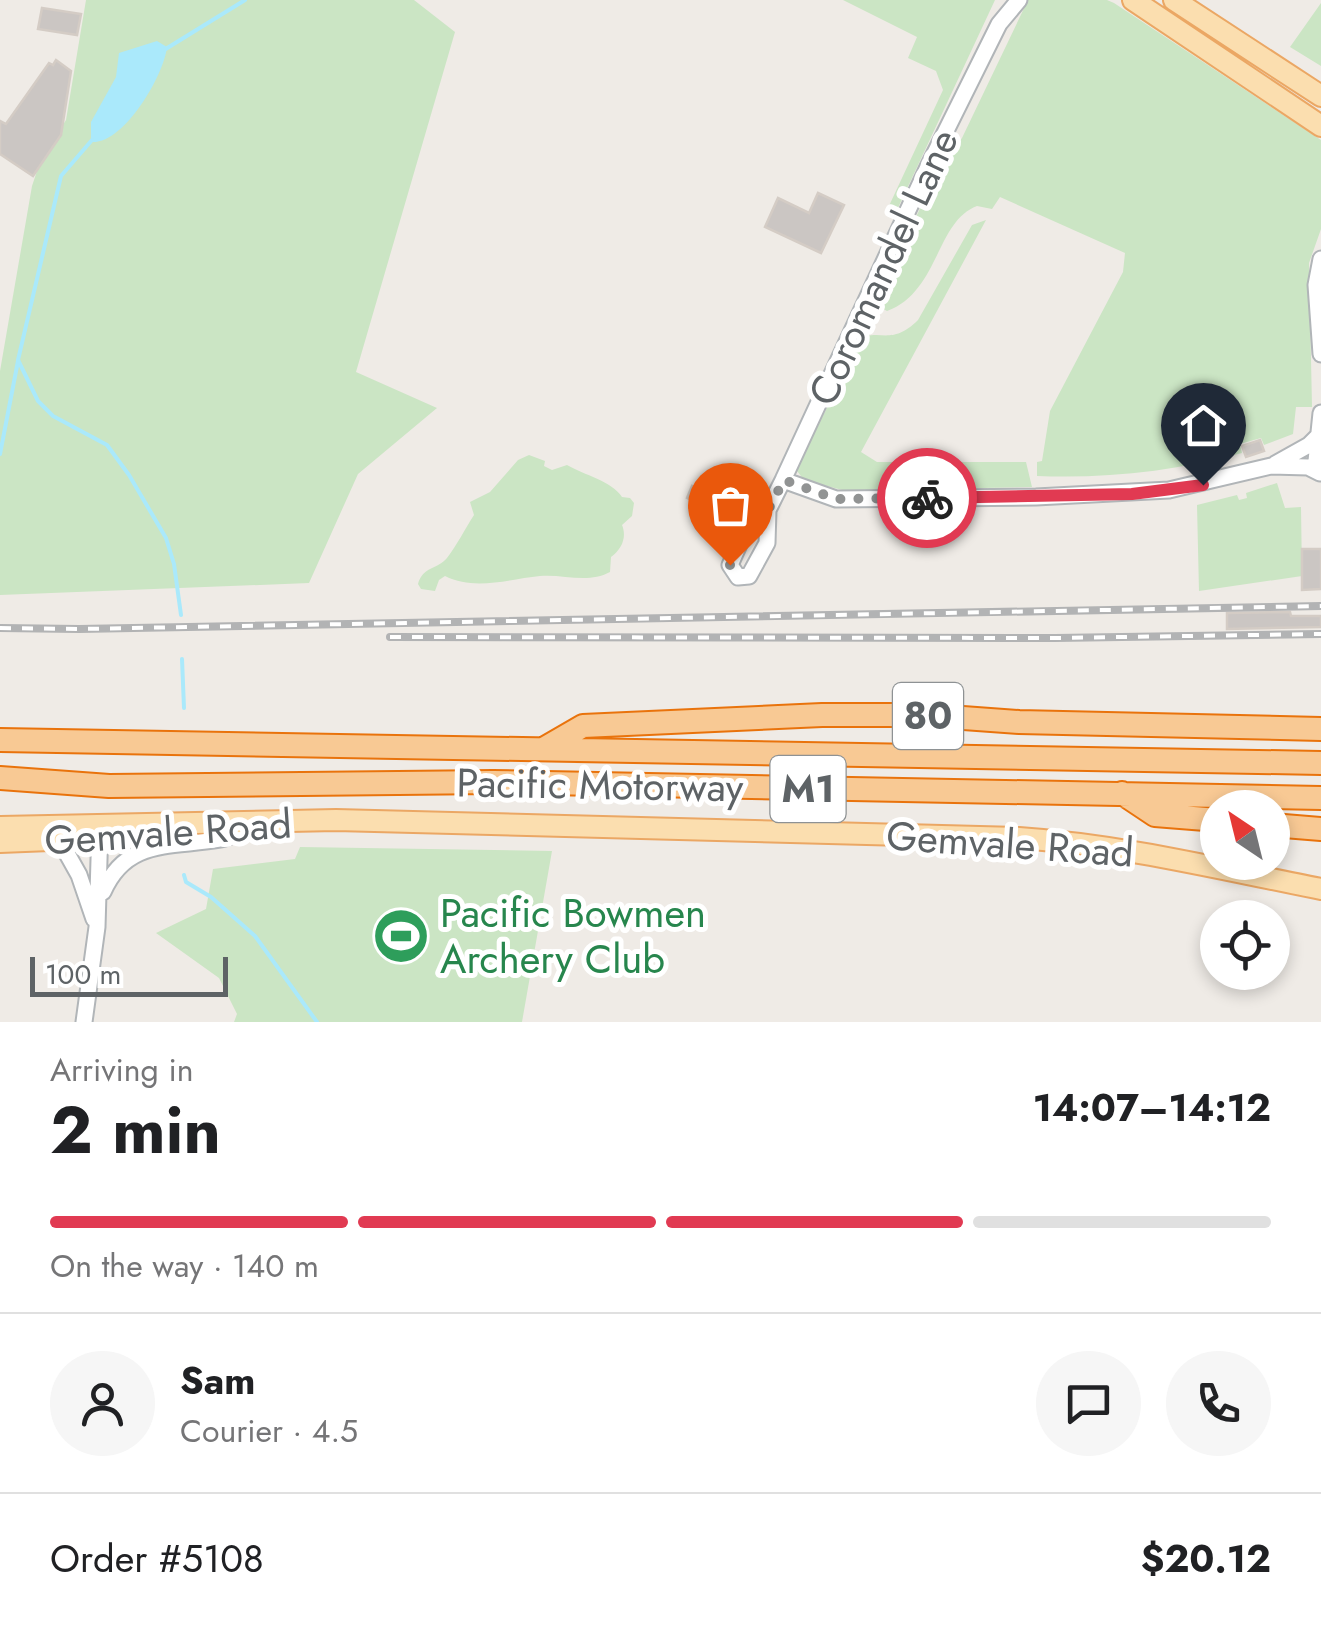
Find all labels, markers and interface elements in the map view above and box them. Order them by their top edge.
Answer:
street label: Coromandel Lane [794,119,972,415]
pin [1161,383,1246,486]
icon: home [1176,398,1231,453]
courier [877,448,977,548]
pin [688,463,773,566]
icon: bike [900,471,955,526]
icon: bag [703,478,758,533]
road number: 80 [893,683,963,749]
street label: Pacific Motorway [456,754,744,817]
road number: M1 [770,756,846,822]
north arrow [1200,790,1290,880]
map controls [1200,790,1290,990]
street label: Gemvale Road [43,794,293,870]
street label: Gemvale Road [885,806,1135,882]
place label: Pacific Bowmen Archery Club [440,884,706,988]
button: locate [1200,900,1290,990]
sports icon: Pacific Bowmen Archery Club [371,906,431,966]
scale bar [30,952,228,996]
text: 100 m [45,954,121,995]
text: Arriving in [50,1047,194,1093]
text: 14:07–14:12 [1033,1080,1271,1135]
text: 2 min [50,1083,221,1177]
text: On the way · 140 m [50,1243,319,1289]
button: person [50,1351,155,1456]
button: chat [1036,1351,1141,1456]
button: phone [1166,1351,1271,1456]
text: Sam [180,1353,255,1408]
text: Courier · 4.5 [180,1408,358,1454]
text: Order #5108 [50,1531,264,1586]
text: $20.12 [1141,1531,1271,1586]

